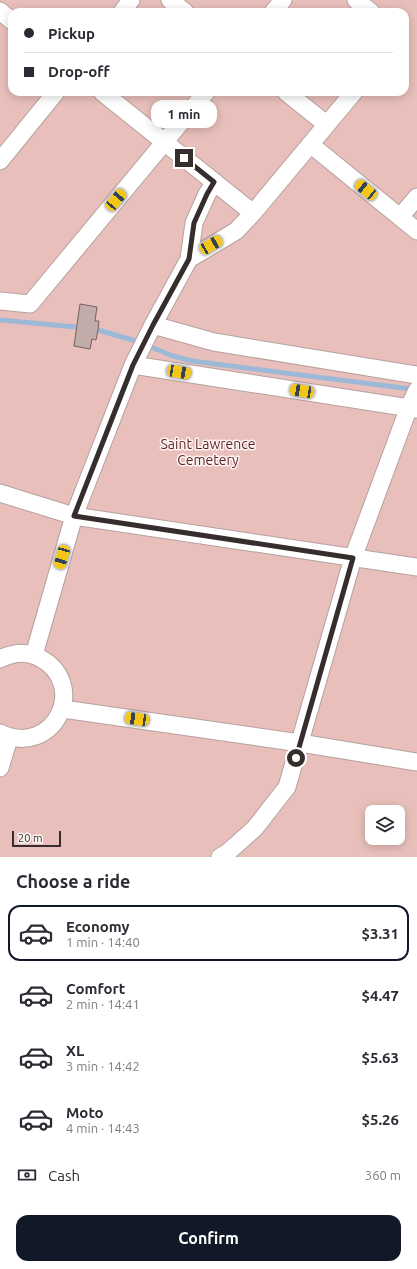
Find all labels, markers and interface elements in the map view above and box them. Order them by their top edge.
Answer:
text: Pickup [48,25,95,42]
text: Drop-off [48,63,110,80]
callout: 1 min [151,100,217,128]
text: 1 min [168,107,200,121]
route end [175,149,193,167]
car [353,178,379,202]
car [104,187,128,213]
car [198,234,224,256]
car [166,364,192,380]
car [289,383,315,399]
park label: Saint Lawrence Cemetery [160,436,256,468]
car [53,544,71,570]
car [124,711,150,727]
route start [287,749,305,767]
map controls [365,805,405,845]
button: layers [365,805,405,845]
scale bar [12,829,61,848]
text: 20 m [18,832,42,844]
text: Choose a ride [16,871,130,891]
icon: car [18,915,54,951]
text: Economy [66,918,130,935]
text: $3.31 [361,925,399,942]
text: 1 min · 14:40 [66,935,140,949]
icon: car [18,977,54,1013]
text: Comfort [66,980,125,997]
text: $4.47 [361,987,399,1004]
text: 2 min · 14:41 [66,997,140,1011]
icon: car [18,1039,54,1075]
text: XL [66,1042,84,1059]
text: $5.63 [361,1049,399,1066]
text: 3 min · 14:42 [66,1059,140,1073]
icon: car [18,1101,54,1137]
text: Moto [66,1104,104,1121]
text: $5.26 [361,1111,399,1128]
text: 4 min · 14:43 [66,1121,140,1135]
icon: cash [16,1164,38,1186]
text: Cash [48,1167,80,1184]
text: 360 m [365,1168,401,1182]
button: Confirm [16,1215,401,1261]

